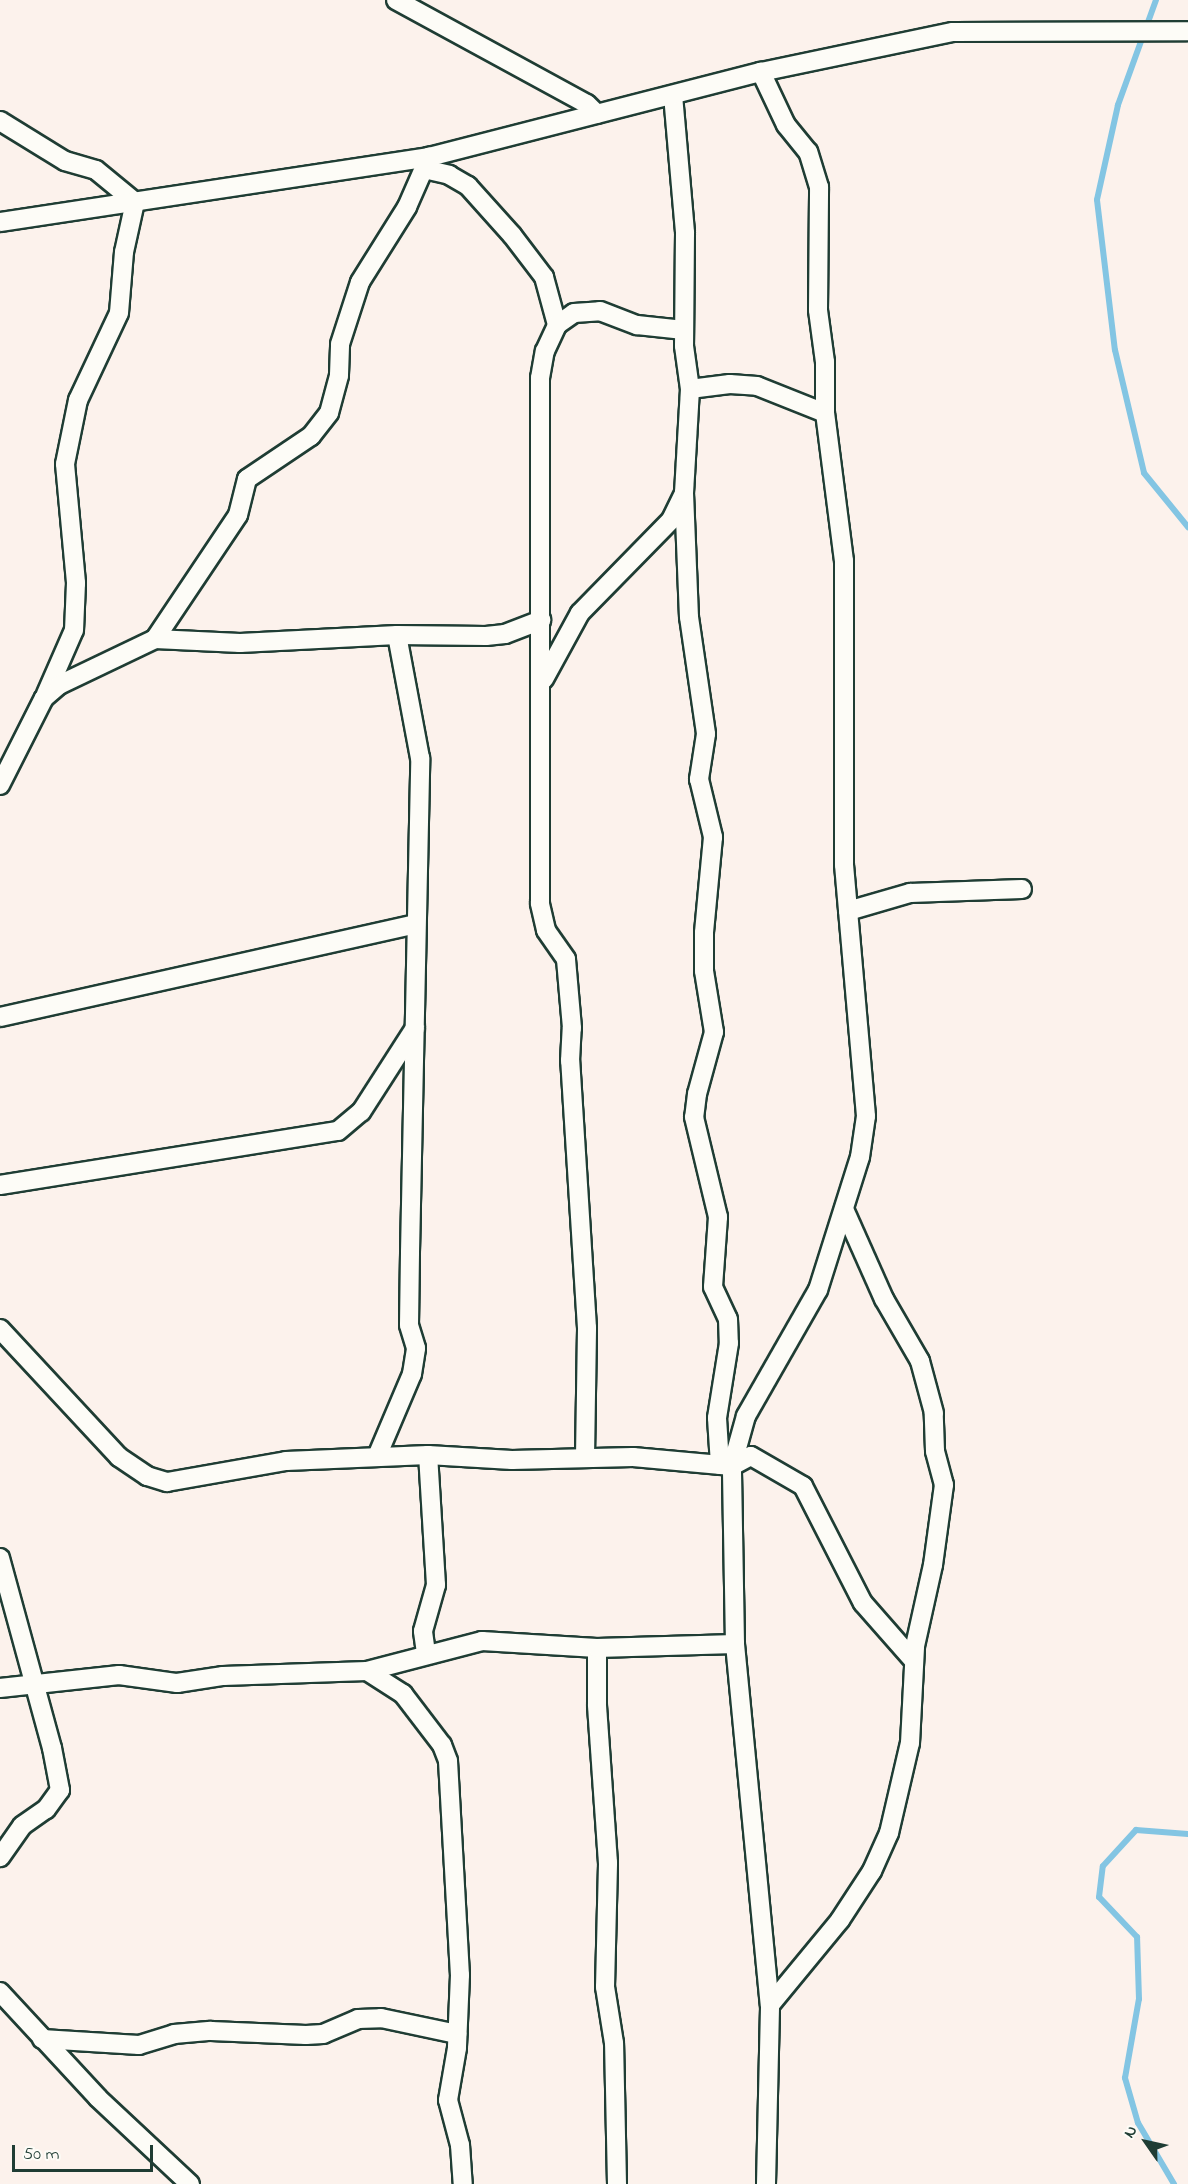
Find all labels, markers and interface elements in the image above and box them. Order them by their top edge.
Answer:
north arrow [1116,2112,1176,2172]
text: N [1118,2121,1144,2143]
scale bar [15,2133,156,2171]
text: 50 m [23,2142,60,2168]

